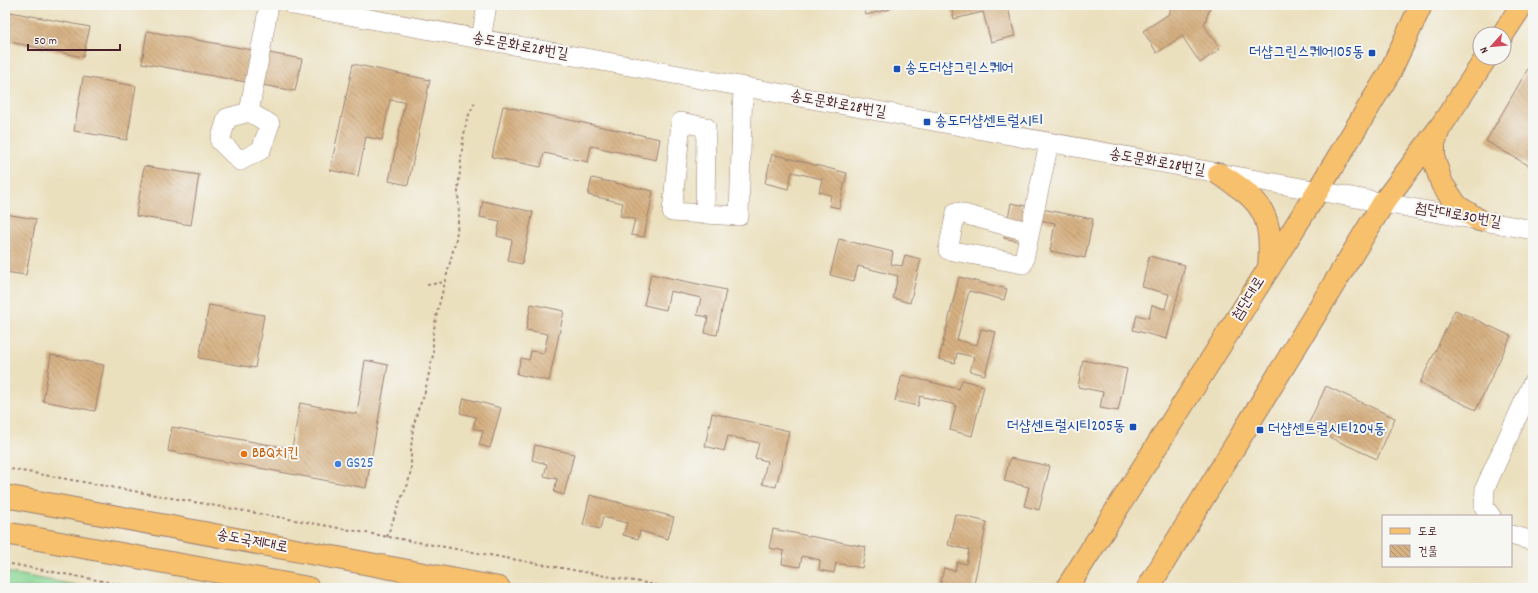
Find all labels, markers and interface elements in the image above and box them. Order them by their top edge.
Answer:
scale bar [28,26,120,52]
north arrow [1472,26,1512,66]
street label: 송도문화로28번길 [470,28,570,66]
text: 50 m [34,33,57,50]
place label: 더샵그린스퀘어105동 [1249,42,1364,64]
text: N [1476,43,1493,56]
marker: 더샵그린스퀘어105동 [1367,48,1377,58]
place label: 송도더샵그린스퀘어 [905,58,1014,80]
marker: 송도더샵그린스퀘어 [892,64,902,74]
street label: 송도문화로28번길 [788,86,888,124]
place label: 송도더샵센트럴시티 [935,111,1044,133]
marker: 송도더샵센트럴시티 [922,117,932,127]
street label: 송도문화로28번길 [1107,144,1207,182]
street label: 첨단대로30번길 [1413,198,1503,234]
street label: 첨단대로 [1227,273,1271,325]
place label: 더샵센트럴시티205동 [1007,416,1125,438]
place label: 더샵센트럴시티204동 [1268,419,1386,441]
marker: 더샵센트럴시티205동 [1128,422,1138,432]
marker: 더샵센트럴시티204동 [1255,425,1265,435]
place label: BBQ치킨 [252,443,299,465]
marker: BBQ치킨 [239,449,249,459]
place label: GS25 [346,453,374,475]
marker: GS25 [333,459,343,469]
legend [1382,515,1512,567]
street label: 송도국제대로 [214,524,290,560]
text: 도로 [1418,524,1437,541]
text: 건물 [1418,544,1438,561]

